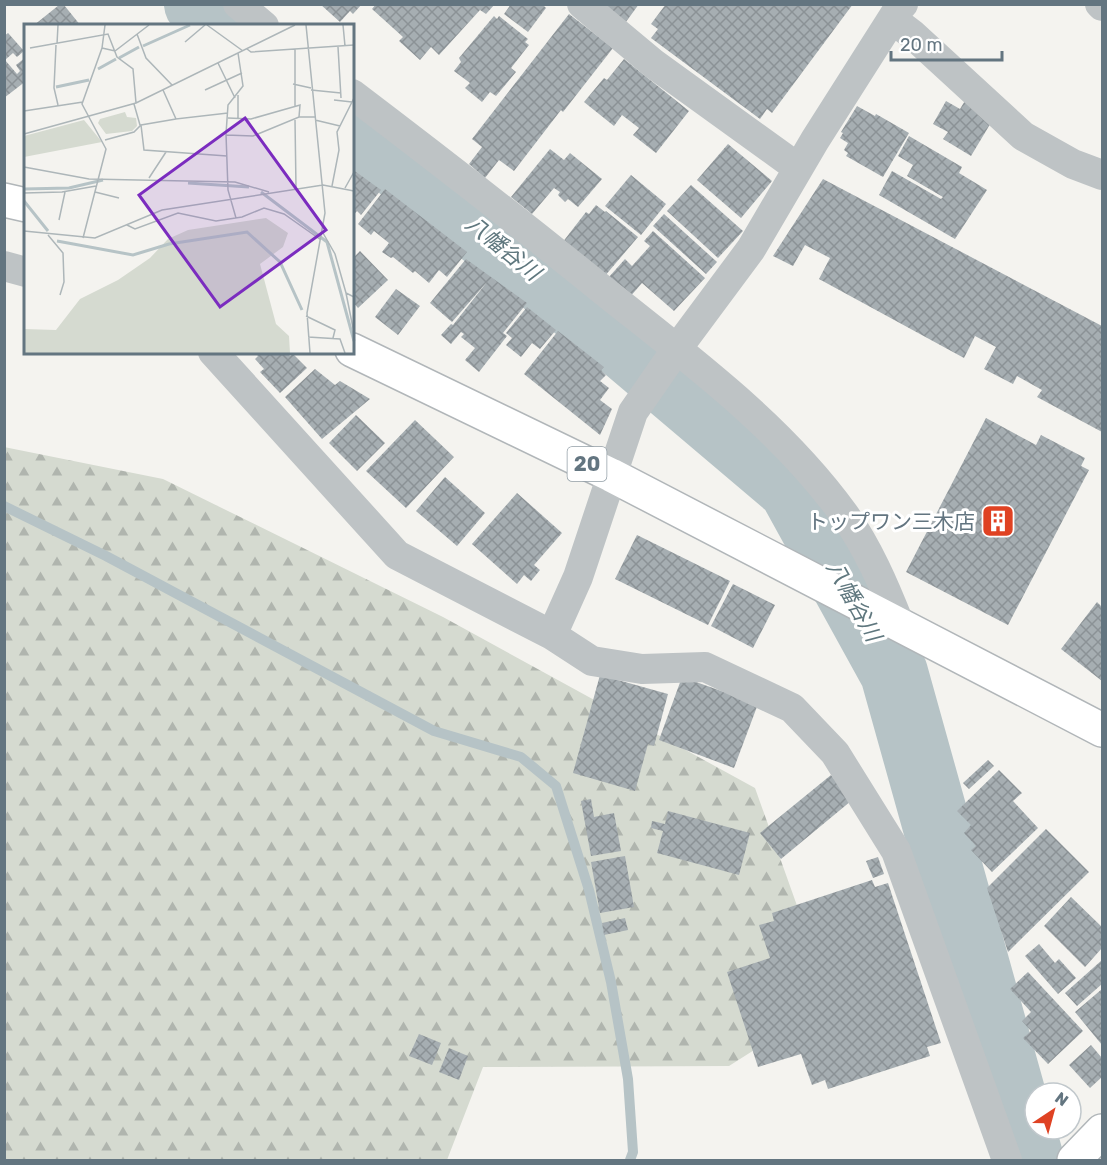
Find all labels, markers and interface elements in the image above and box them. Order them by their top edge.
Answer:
inset map [24,24,354,354]
scale bar [891,24,1002,62]
text: 20 m [900,34,942,56]
water label: 八幡谷川 [460,210,547,287]
road number: 20 [568,447,606,481]
building icon: トップワン三木店 [980,503,1016,539]
place label: トップワン三木店 [807,509,975,534]
water label: 八幡谷川 [821,556,888,648]
north arrow [1023,1081,1083,1141]
text: N [1051,1088,1072,1110]

